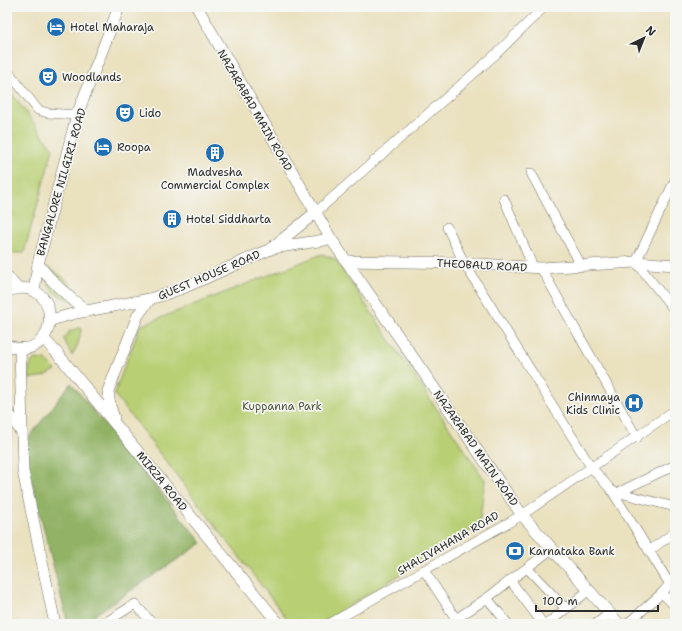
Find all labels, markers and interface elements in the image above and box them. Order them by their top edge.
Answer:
hotel icon: Hotel Maharaja [45,16,67,38]
north arrow [624,18,664,58]
place label: Hotel Maharaja [70,20,154,35]
text: N [642,23,659,40]
street label: NAZARABAD MAIN ROAD [214,47,296,174]
theatre icon: Woodlands [37,66,59,88]
place label: Woodlands [62,70,122,85]
theatre icon: Lido [114,102,136,124]
street label: BANGALORE NILGIRI ROAD [33,106,90,258]
place label: Lido [139,106,162,121]
hotel icon: Roopa [92,136,114,158]
place label: Roopa [117,140,151,155]
building icon: Madvesha Commercial Complex [204,142,226,164]
place label: Madvesha Commercial Complex [161,165,270,193]
building icon: Hotel Siddharta [161,208,183,230]
place label: Hotel Siddharta [186,212,271,227]
street label: GUEST HOUSE ROAD [156,247,263,304]
street label: THEOBALD ROAD [436,256,528,275]
street label: NAZARABAD MAIN ROAD [430,387,521,509]
place label: Chinmaya Kids Clinic [566,390,620,418]
hospital icon: Chinmaya Kids Clinic [623,392,645,414]
park label: Kuppanna Park [242,399,322,414]
street label: MIRZA ROAD [133,448,190,514]
street label: SHALIVAHANA ROAD [395,508,502,579]
bank icon: Karnataka Bank [504,540,526,562]
place label: Karnataka Bank [529,544,615,559]
scale bar [536,587,658,613]
text: 100 m [542,593,578,609]

